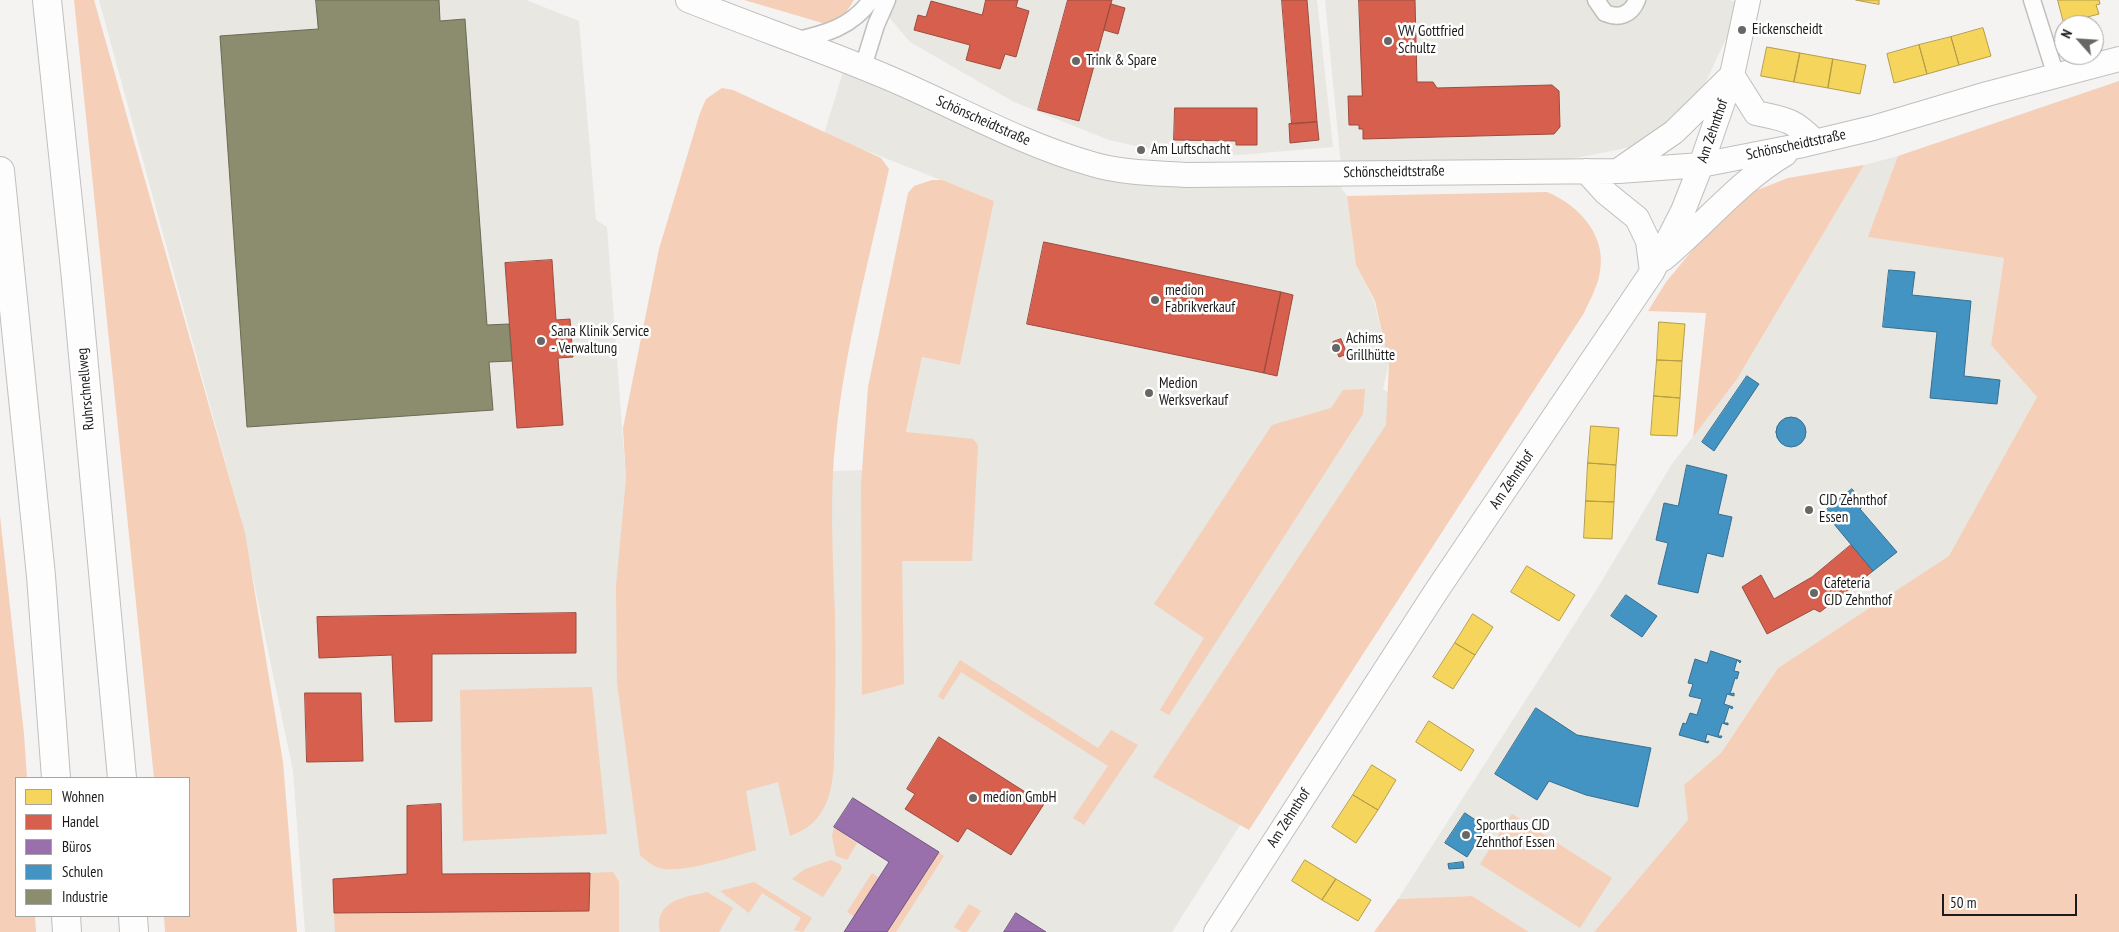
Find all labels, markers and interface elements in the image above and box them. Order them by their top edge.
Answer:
north arrow [2054,15,2104,65]
place label: Eickenscheidt [1752,21,1823,39]
place label: VW Gottfried Schultz [1398,23,1464,58]
marker: Eickenscheidt [1736,24,1748,36]
text: N [2057,27,2076,41]
marker: VW Gottfried Schultz [1382,35,1394,47]
place label: Trink & Spare [1086,52,1157,70]
marker: Trink & Spare [1070,55,1082,67]
street label: Schönscheidtstraße [933,92,1033,150]
street label: Am Zehnthof [1694,97,1732,165]
street label: Schönscheidtstraße [1745,126,1847,164]
place label: Am Luftschacht [1151,141,1230,159]
marker: Am Luftschacht [1135,144,1147,156]
street label: Schönscheidtstraße [1343,162,1445,182]
place label: medion Fabrikverkauf [1165,282,1235,317]
marker: medion Fabrikverkauf [1149,294,1161,306]
place label: Sana Klinik Service - Verwaltung [551,323,649,358]
place label: Achims Grillhütte [1346,330,1395,365]
marker: Sana Klinik Service - Verwaltung [535,335,547,347]
marker: Achims Grillhütte [1330,342,1342,354]
street label: Ruhrschnellweg [73,347,99,431]
place label: Medion Werksverkauf [1159,375,1228,410]
marker: Medion Werksverkauf [1143,387,1155,399]
street label: Am Zehnthof [1486,447,1538,513]
place label: CJD Zehnthof Essen [1819,492,1887,527]
marker: CJD Zehnthof Essen [1803,504,1815,516]
place label: Cafetería CJD Zehnthof [1824,575,1892,610]
marker: Cafetería CJD Zehnthof [1808,587,1820,599]
legend [15,777,190,917]
street label: Am Zehnthof [1263,785,1315,851]
text: Wohnen [62,787,104,806]
place label: medion GmbH [983,789,1057,807]
marker: medion GmbH [967,792,979,804]
text: Handel [62,812,99,831]
place label: Sporthaus CJD Zehnthof Essen [1476,817,1555,852]
marker: Sporthaus CJD Zehnthof Essen [1460,829,1472,841]
text: Büros [62,837,91,856]
text: Schulen [62,862,103,881]
scale bar [1944,884,2079,916]
text: Industrie [62,887,108,906]
text: 50 m [1950,893,1976,912]

